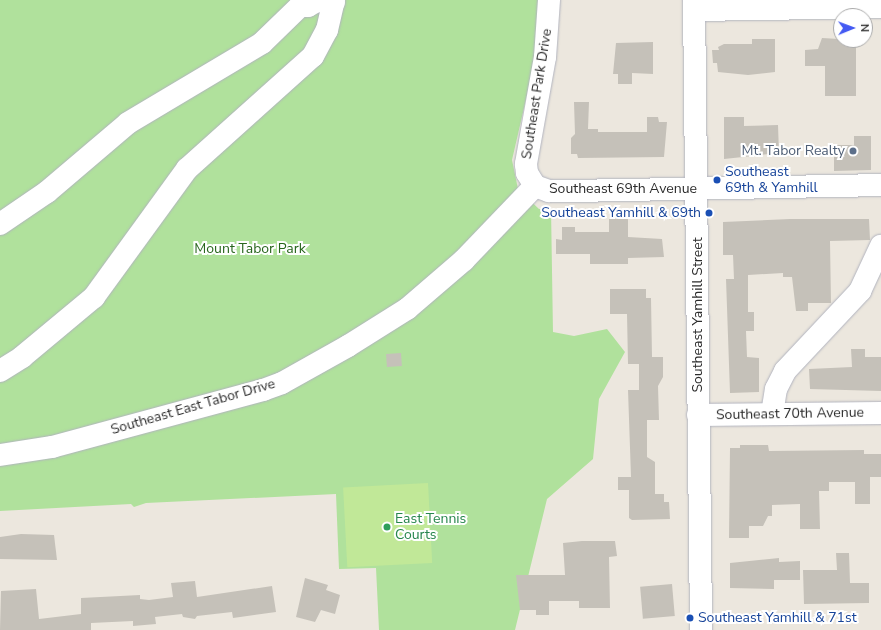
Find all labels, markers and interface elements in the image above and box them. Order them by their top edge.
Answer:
north arrow [833,8,873,48]
text: N [857,24,872,32]
street label: Southeast Park Drive [518,28,556,160]
place label: Mt. Tabor Realty [742,143,845,159]
marker: Mt. Tabor Realty [848,146,858,156]
place label: Southeast 69th & Yamhill [725,164,818,196]
marker: Southeast 69th & Yamhill [712,175,722,185]
street label: Southeast 69th Avenue [549,181,697,197]
place label: Southeast Yamhill & 69th [541,205,701,221]
marker: Southeast Yamhill & 69th [704,208,714,218]
street label: Southeast Yamhill Street [690,237,706,393]
park label: Mount Tabor Park [194,241,306,257]
street label: Southeast East Tabor Drive [109,375,277,439]
street label: Southeast 70th Avenue [716,404,864,424]
place label: East Tennis Courts [395,511,466,544]
marker: East Tennis Courts [382,522,392,532]
place label: Southeast Yamhill & 71st [698,610,857,626]
marker: Southeast Yamhill & 71st [685,613,695,623]

